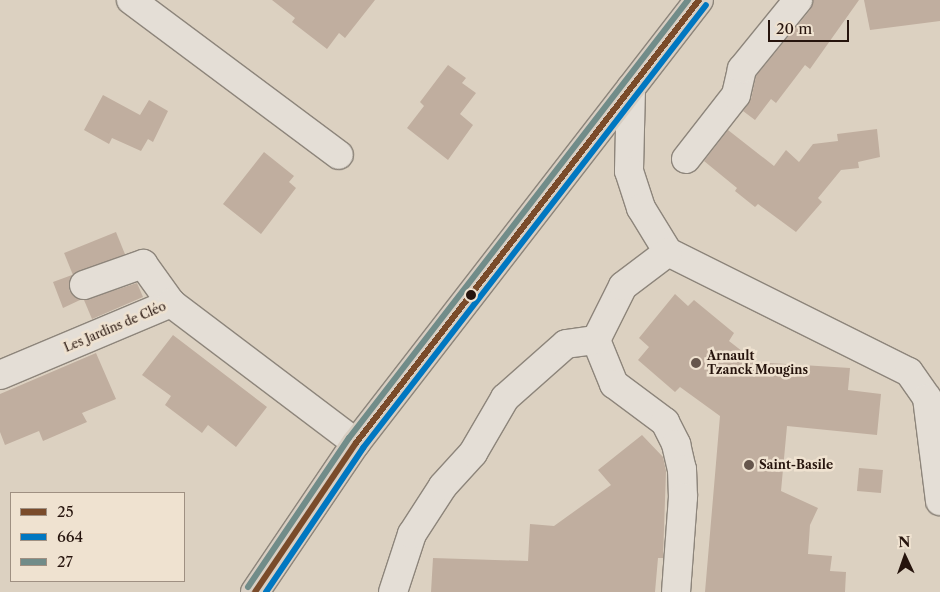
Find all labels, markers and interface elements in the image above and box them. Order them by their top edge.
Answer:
scale bar [770,10,851,42]
text: 20 m [776,19,812,38]
unlabelled marker [466,290,476,300]
street label: Les Jardins de Cléo [62,299,168,355]
place label: Arnault Tzanck Mougins [707,349,808,377]
marker: Arnault Tzanck Mougins [689,356,703,370]
place label: Saint-Basile [759,458,833,472]
marker: Saint-Basile [743,459,755,471]
legend [10,492,185,582]
text: 25 [57,502,74,521]
text: 664 [57,527,83,546]
north arrow [880,532,930,582]
text: N [898,533,911,551]
text: 27 [57,552,73,571]

